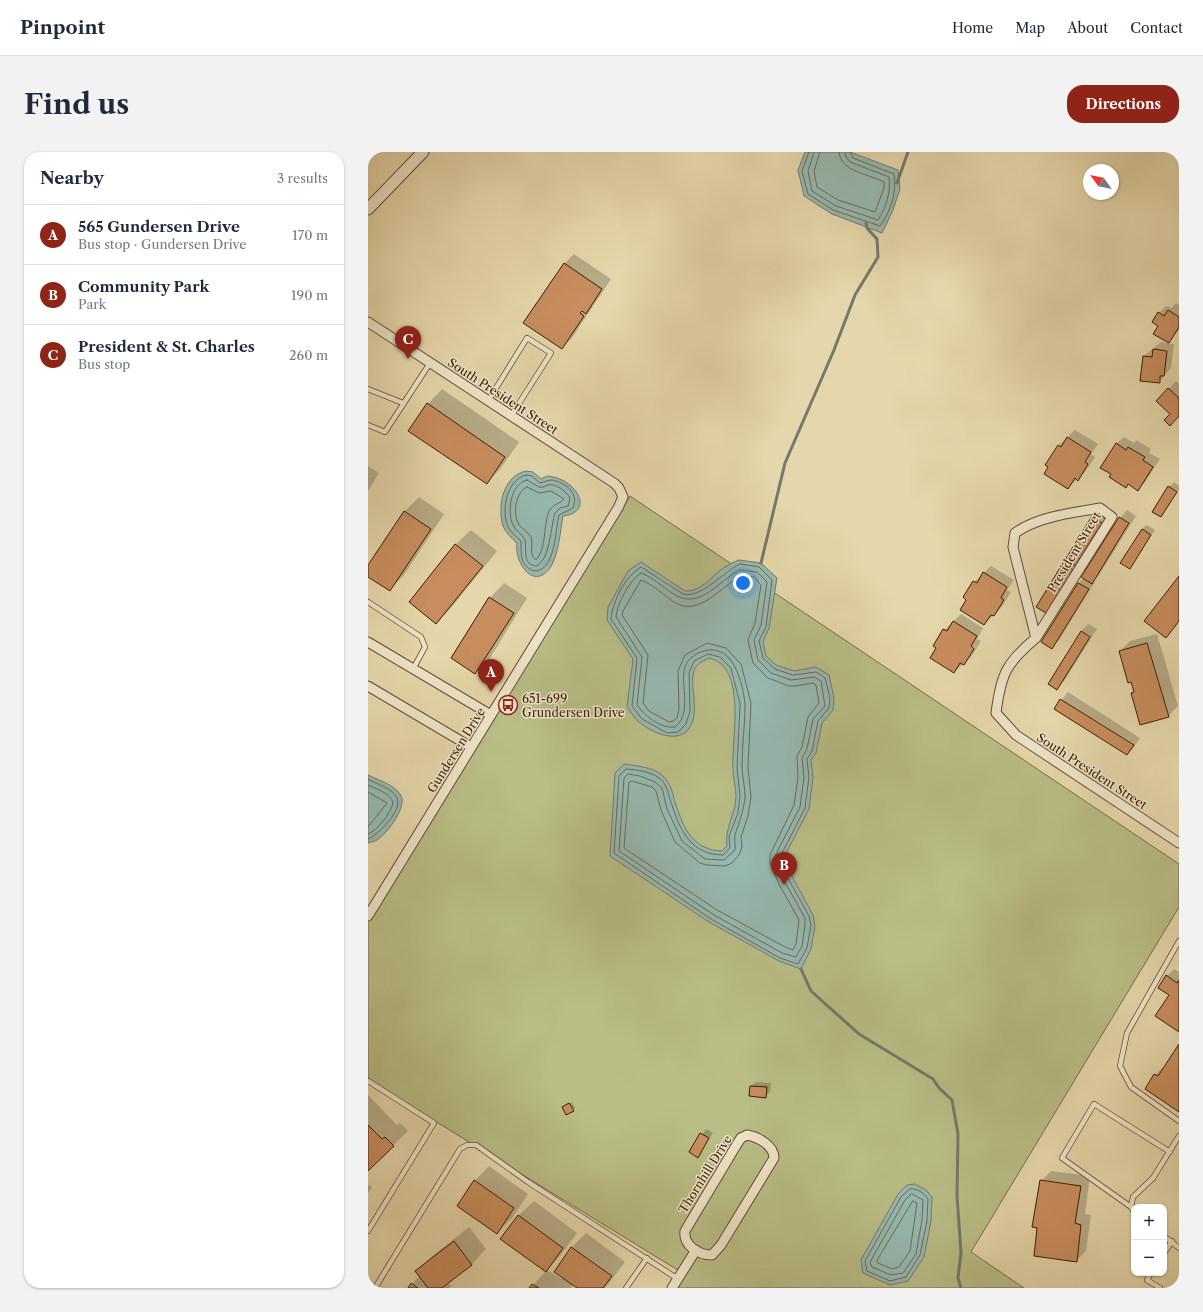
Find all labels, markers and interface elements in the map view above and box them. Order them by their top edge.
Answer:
text: Pinpoint [20,16,105,39]
text: Home [952,19,993,37]
text: Map [1015,19,1045,37]
text: About [1067,19,1108,37]
text: Contact [1130,19,1183,37]
button: Directions [1067,85,1179,123]
text: Find us [24,87,129,121]
north arrow [1083,164,1119,200]
text: Nearby [40,168,104,188]
text: 3 results [277,170,328,186]
text: 565 Gundersen Drive [78,217,240,236]
text: A [48,227,58,243]
text: 170 m [292,227,328,243]
text: Bus stop · Gundersen Drive [78,236,247,252]
text: Community Park [78,277,209,296]
text: B [48,287,58,303]
text: 190 m [291,287,328,303]
text: Park [78,296,106,312]
pin: C [395,326,421,359]
text: President & St. Charles [78,337,255,356]
text: C [48,347,58,363]
text: 260 m [289,347,328,363]
street label: South President Street [445,355,562,438]
text: Bus stop [78,356,130,372]
street label: President Street [1044,508,1104,595]
your location [733,573,753,593]
pin: A [478,659,504,692]
place label: 651-699 Grundersen Drive [522,691,625,720]
bus stop icon: 651-699 Grundersen Drive [497,694,519,716]
street label: Gundersen Drive [424,704,488,795]
street label: South President Street [1034,730,1151,813]
pin: B [771,852,797,885]
street label: Thornhill Drive [675,1132,735,1216]
map controls [1131,1204,1167,1276]
button: + [1131,1204,1167,1240]
button: − [1131,1240,1167,1276]

